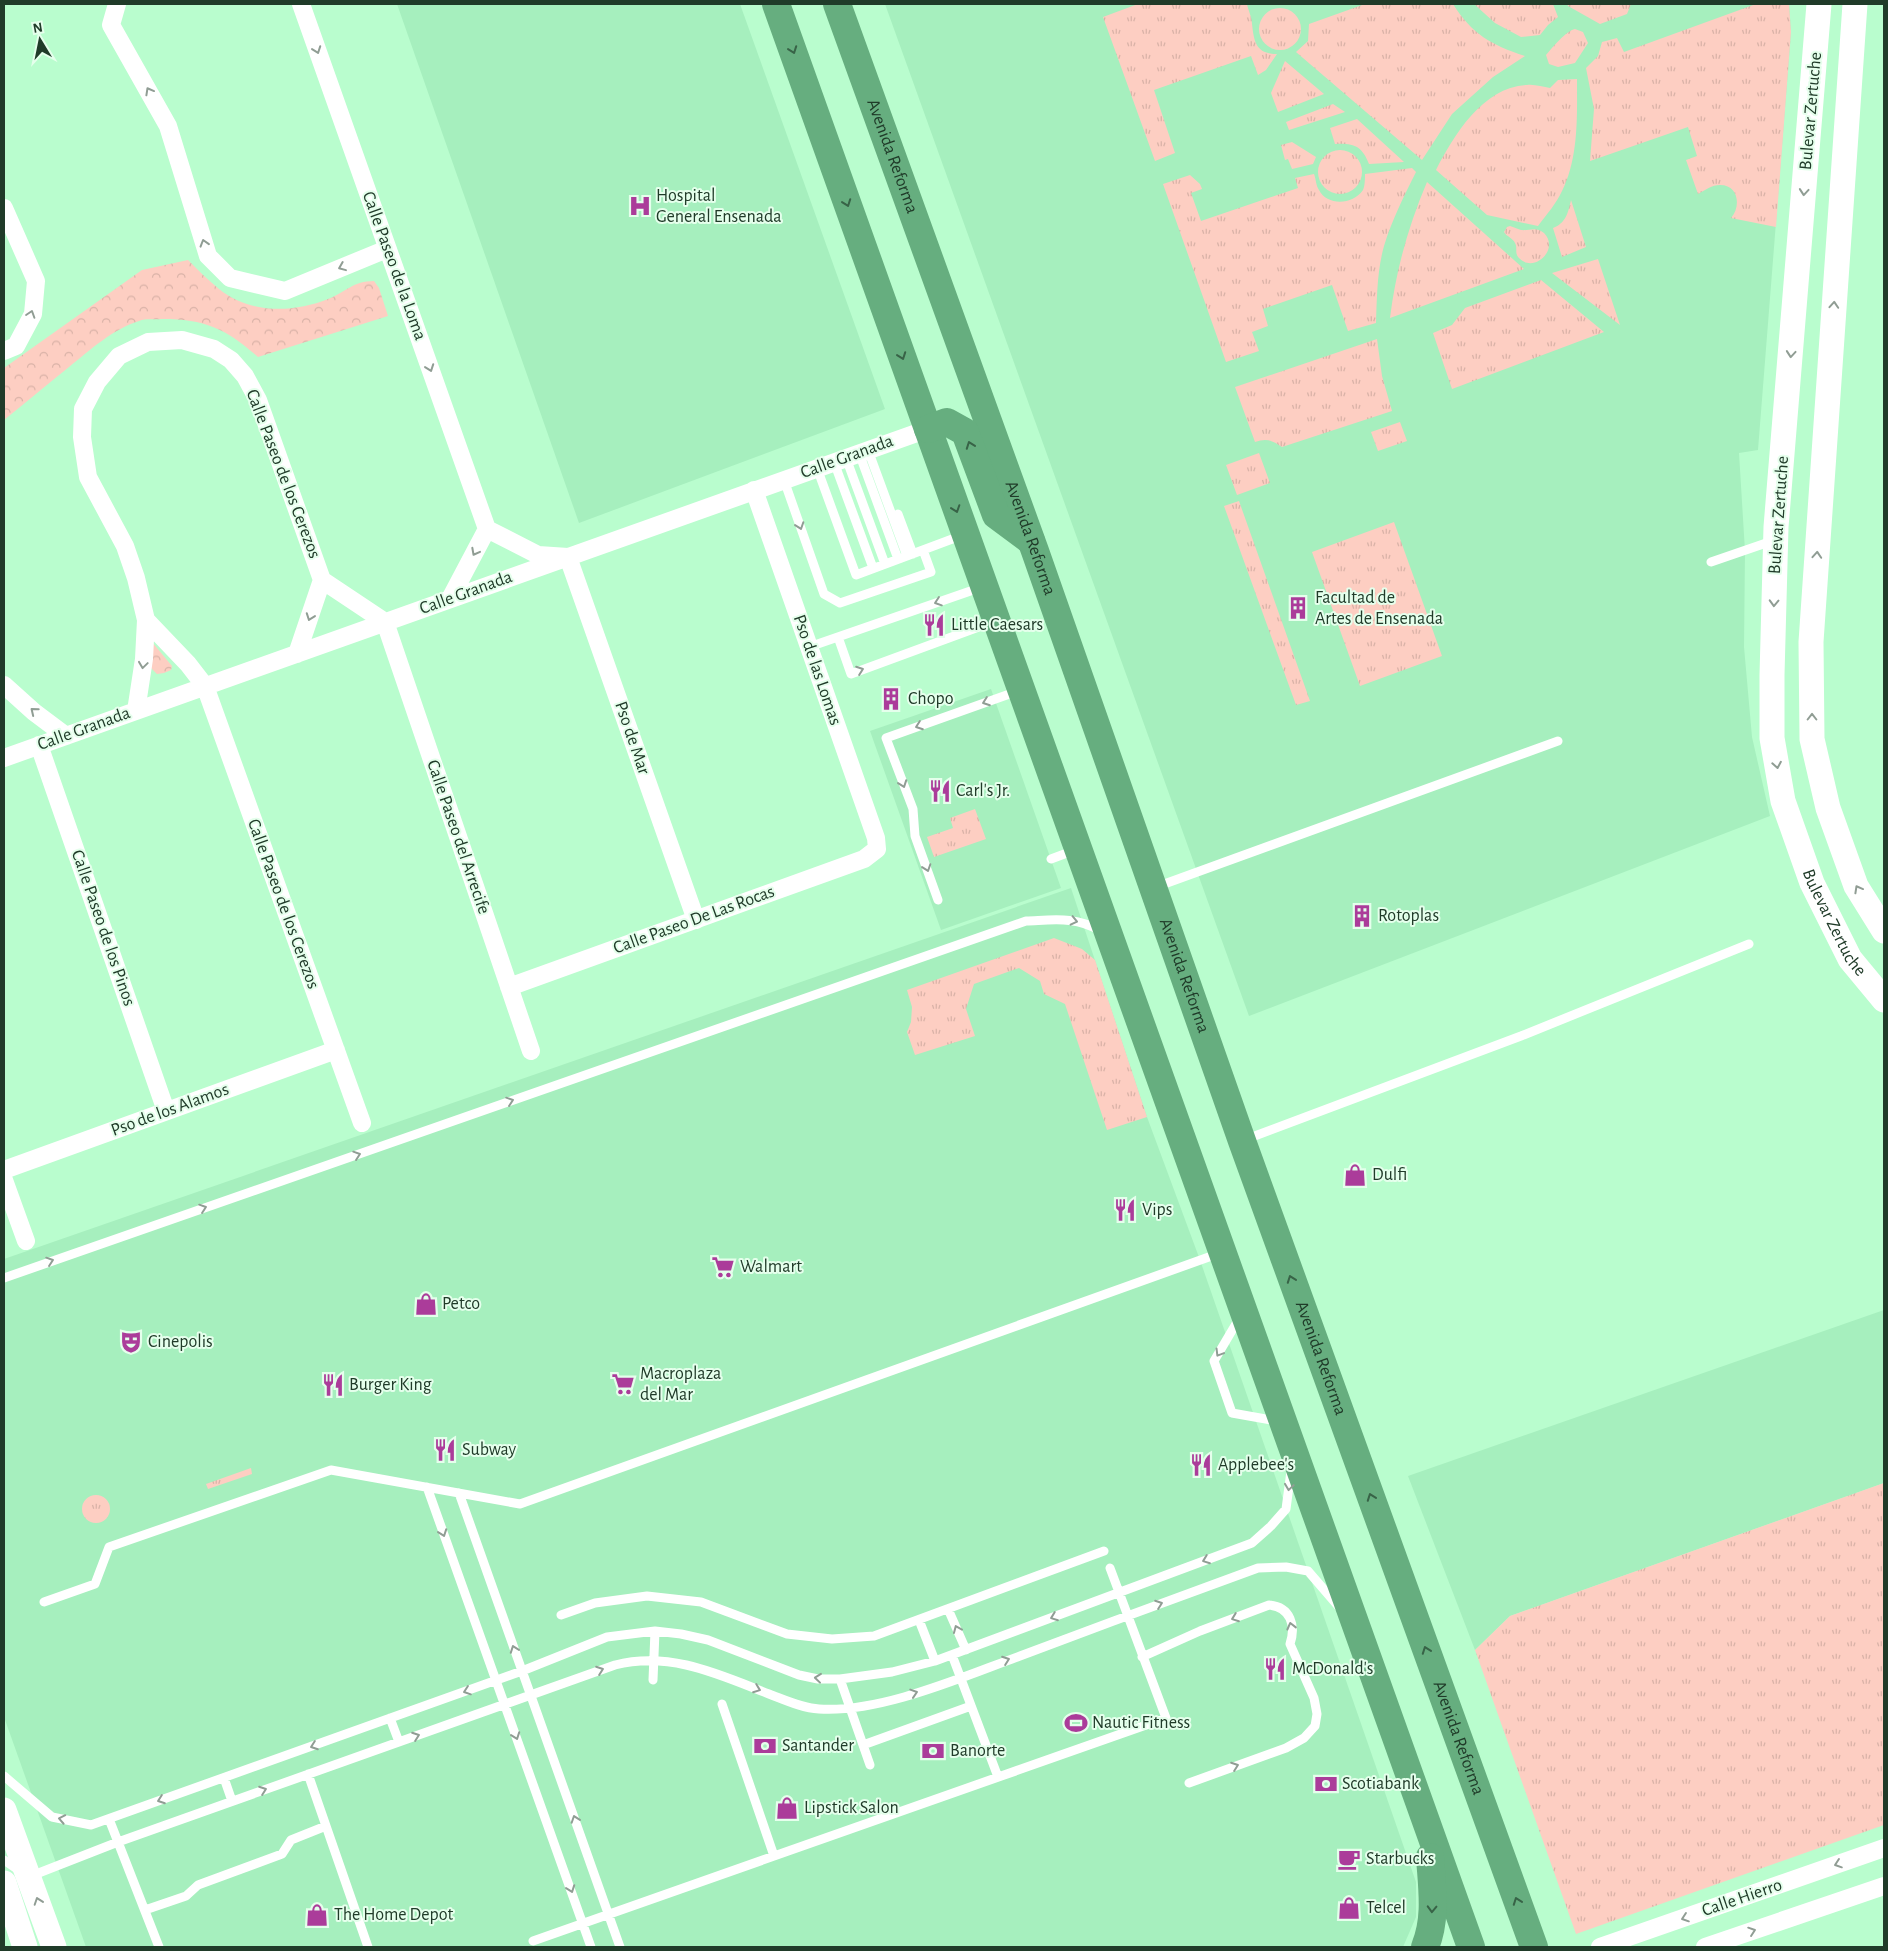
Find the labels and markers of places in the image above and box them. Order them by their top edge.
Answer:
place label: Hospital General Ensenada [656,187,782,226]
hospital icon: Hospital General Ensenada [627,193,653,219]
place label: Facultad de Artes de Ensenada [1315,589,1443,628]
building icon: Facultad de Artes de Ensenada [1285,595,1311,621]
restaurant icon: Little Caesars [921,612,947,638]
place label: Little Caesars [951,616,1043,634]
building icon: Chopo [878,686,904,712]
place label: Chopo [908,690,954,708]
restaurant icon: Carl's Jr. [927,778,953,804]
place label: Carl's Jr. [956,782,1010,800]
building icon: Rotoplas [1349,903,1375,929]
place label: Rotoplas [1378,907,1439,925]
shop icon: Dulfi [1342,1162,1368,1188]
place label: Dulfi [1372,1166,1407,1184]
restaurant icon: Vips [1112,1197,1138,1223]
place label: Vips [1142,1201,1172,1219]
supermarket icon: Walmart [710,1254,736,1280]
place label: Walmart [740,1258,802,1276]
shop icon: Petco [413,1291,439,1317]
place label: Petco [442,1295,480,1313]
theatre icon: Cinepolis [118,1329,144,1355]
place label: Cinepolis [148,1333,213,1351]
place label: Macroplaza del Mar [640,1365,721,1404]
supermarket icon: Macroplaza del Mar [610,1371,636,1397]
restaurant icon: Burger King [320,1372,346,1398]
place label: Burger King [349,1376,432,1394]
restaurant icon: Subway [432,1437,458,1463]
place label: Subway [462,1441,517,1459]
restaurant icon: Applebee's [1188,1452,1214,1478]
place label: Applebee's [1218,1456,1294,1474]
restaurant icon: McDonald's [1262,1656,1288,1682]
place label: McDonald's [1292,1660,1374,1678]
sports icon: Nautic Fitness [1063,1710,1089,1736]
place label: Nautic Fitness [1092,1714,1190,1732]
bank icon: Santander [752,1733,778,1759]
place label: Santander [782,1737,854,1755]
bank icon: Banorte [920,1738,946,1764]
place label: Banorte [950,1742,1005,1760]
bank icon: Scotiabank [1313,1771,1339,1797]
place label: Scotiabank [1342,1775,1420,1793]
shop icon: Lipstick Salon [774,1795,800,1821]
place label: Lipstick Salon [804,1799,899,1817]
cafe icon: Starbucks [1336,1846,1362,1872]
place label: Starbucks [1366,1850,1434,1868]
shop icon: Telcel [1336,1895,1362,1921]
place label: Telcel [1366,1899,1406,1917]
shop icon: The Home Depot [304,1902,330,1928]
place label: The Home Depot [334,1906,453,1924]

